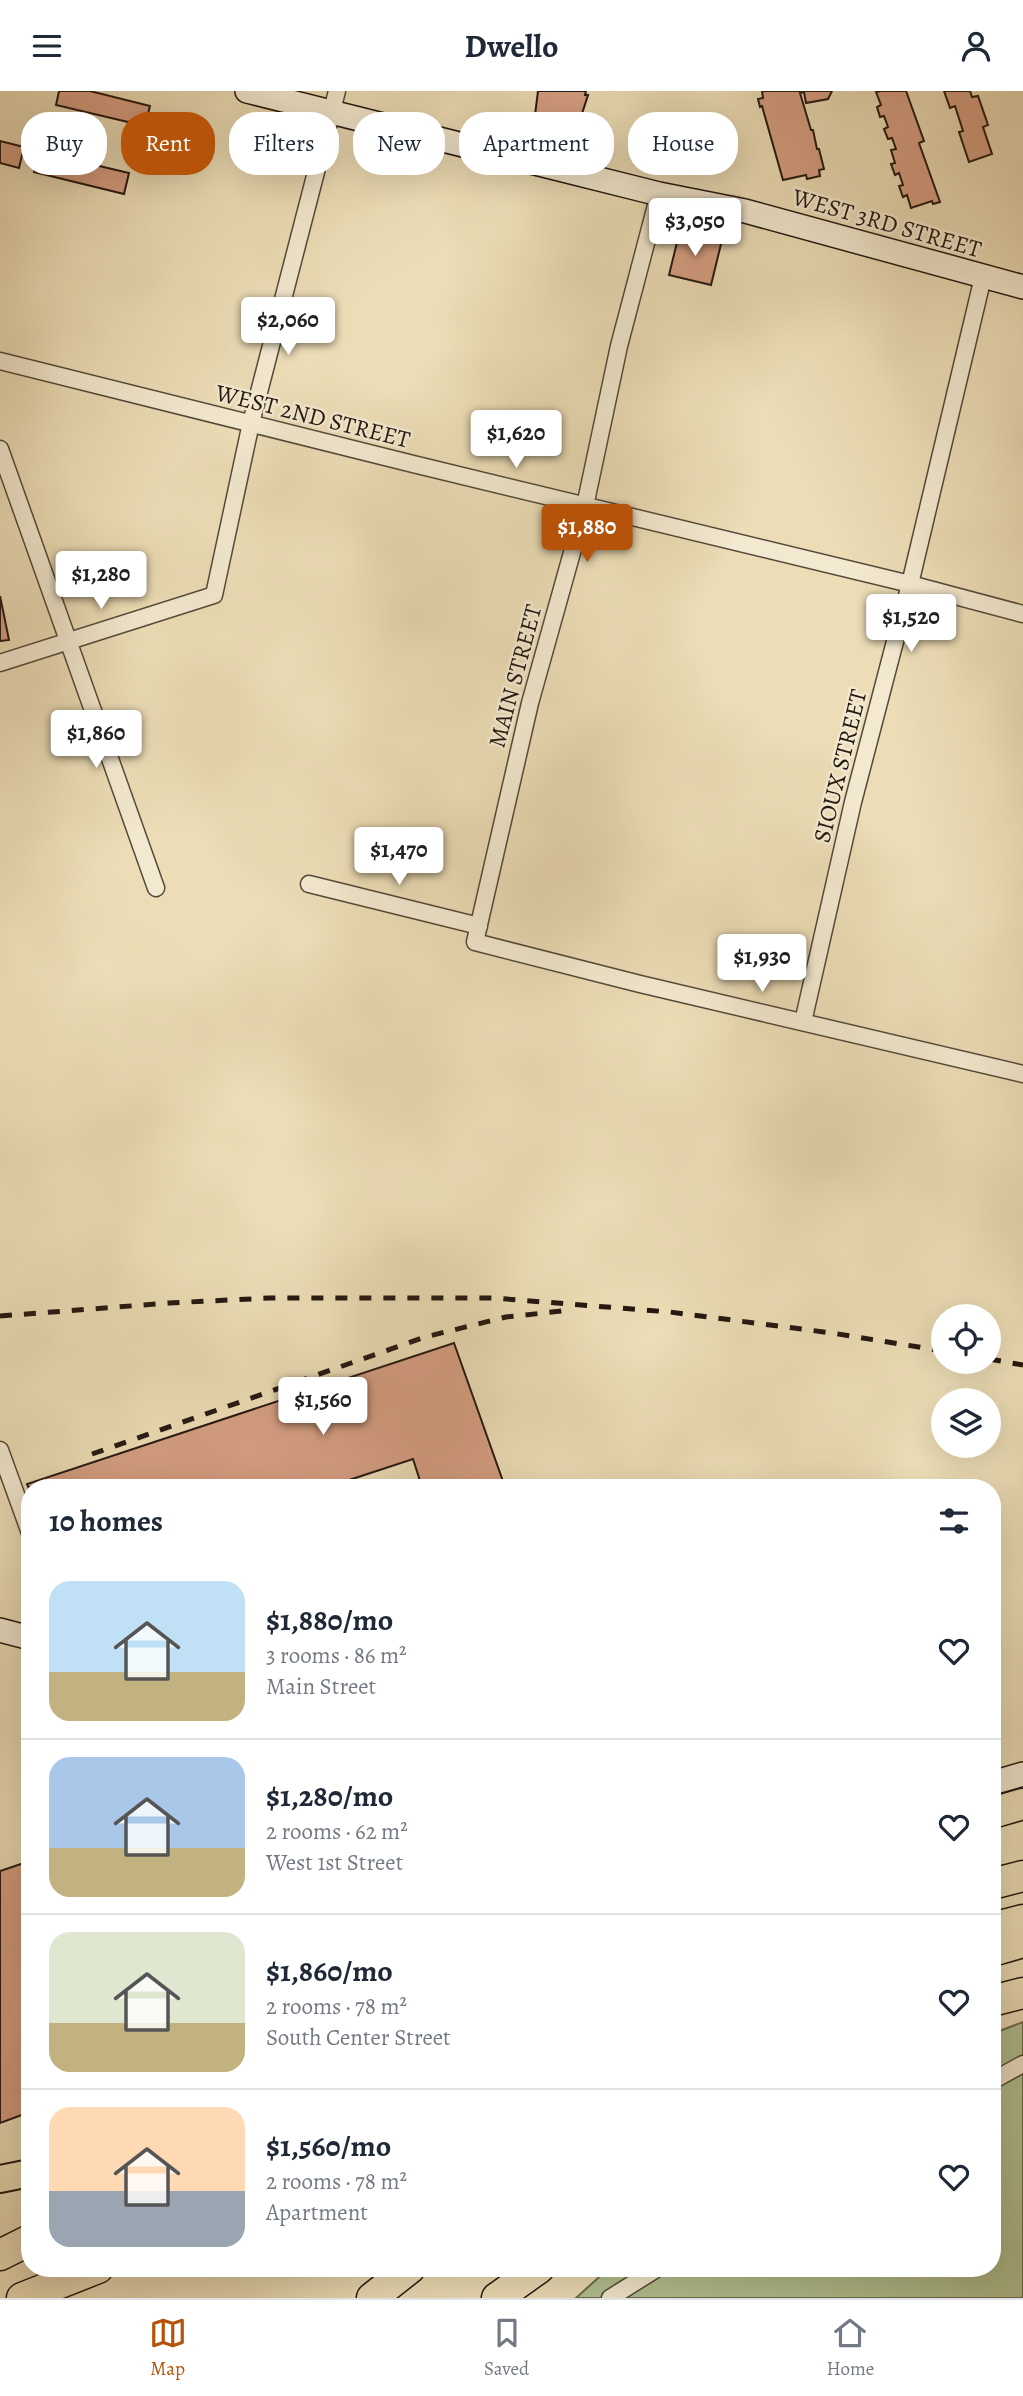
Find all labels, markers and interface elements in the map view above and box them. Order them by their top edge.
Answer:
text: Dwello [465,24,558,68]
icon: menu [28,27,66,65]
icon: person [957,27,995,65]
chip: Buy [21,112,107,175]
chip: Rent [121,112,215,175]
chip: Filters [229,112,339,175]
chip: New [353,112,445,175]
chip: Apartment [459,112,614,175]
chip: House [628,112,738,175]
street label: WEST 3RD STREET [788,180,985,265]
pin: $3,050 [638,199,752,258]
text: $3,050 [665,205,725,236]
pin: $2,060 [231,297,345,357]
text: $2,060 [257,304,319,335]
street label: WEST 2ND STREET [211,376,414,456]
pin: $1,620 [459,411,573,470]
text: $1,620 [487,417,545,448]
pin: $1,880 [530,505,644,564]
text: $1,880 [558,511,616,542]
pin: $1,280 [44,552,158,611]
text: $1,280 [72,558,130,589]
pin: $1,520 [854,595,968,654]
street label: MAIN STREET [481,601,549,751]
text: $1,520 [882,601,940,632]
street label: SIOUX STREET [806,686,874,846]
pin: $1,860 [39,711,153,770]
text: $1,860 [67,717,125,748]
pin: $1,470 [342,827,456,887]
text: $1,470 [370,834,428,865]
pin: $1,930 [705,935,819,994]
text: $1,930 [733,941,791,972]
map controls [931,1304,1001,1458]
button: locate [931,1304,1001,1374]
pin: $1,560 [266,1377,380,1437]
text: $1,560 [294,1384,352,1415]
button: layers [931,1388,1001,1458]
text: 10 homes [49,1501,163,1541]
icon: filters [935,1502,973,1540]
text: $1,880/mo [266,1600,393,1640]
icon: home [105,1609,189,1693]
icon: heart [935,1632,973,1670]
text: 3 rooms · 86 m² [266,1640,407,1671]
text: Main Street [266,1671,376,1702]
text: $1,280/mo [266,1776,393,1816]
icon: home [105,1785,189,1869]
icon: heart [935,1808,973,1846]
text: 2 rooms · 62 m² [266,1816,408,1847]
text: West 1st Street [266,1847,403,1878]
text: $1,860/mo [266,1951,393,1991]
icon: home [105,1960,189,2044]
icon: heart [935,1983,973,2021]
text: 2 rooms · 78 m² [266,1991,407,2022]
text: South Center Street [266,2022,451,2053]
text: $1,560/mo [266,2126,391,2166]
icon: home [105,2135,189,2219]
icon: heart [935,2158,973,2196]
text: 2 rooms · 78 m² [266,2166,407,2197]
text: Apartment [266,2197,368,2228]
tab: Map [149,2314,187,2382]
tab: Saved [484,2314,529,2382]
tab: Home [827,2314,874,2382]

